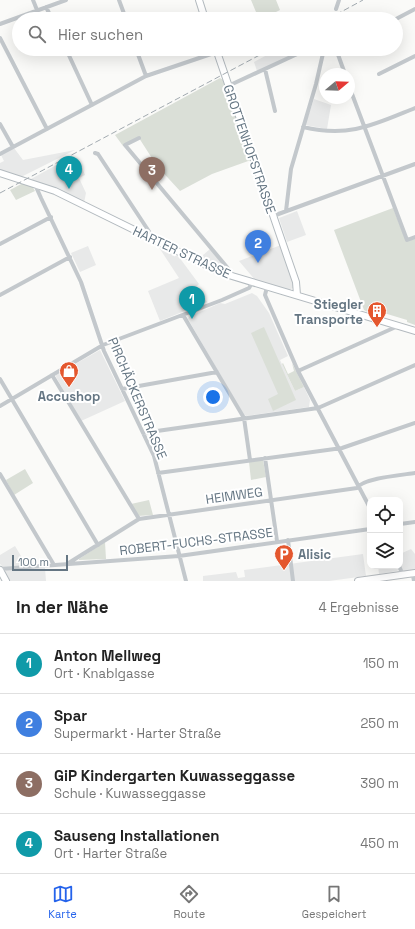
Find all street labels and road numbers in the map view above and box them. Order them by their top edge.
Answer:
street label: GROTTENHOFSTRASSE [219,82,280,216]
street label: HARTER STRASSE [130,222,233,283]
street label: PIRCHÄCKERSTRASSE [104,335,171,462]
street label: HEIMWEG [204,483,264,508]
street label: ROBERT-FUCHS-STRASSE [118,524,274,559]

